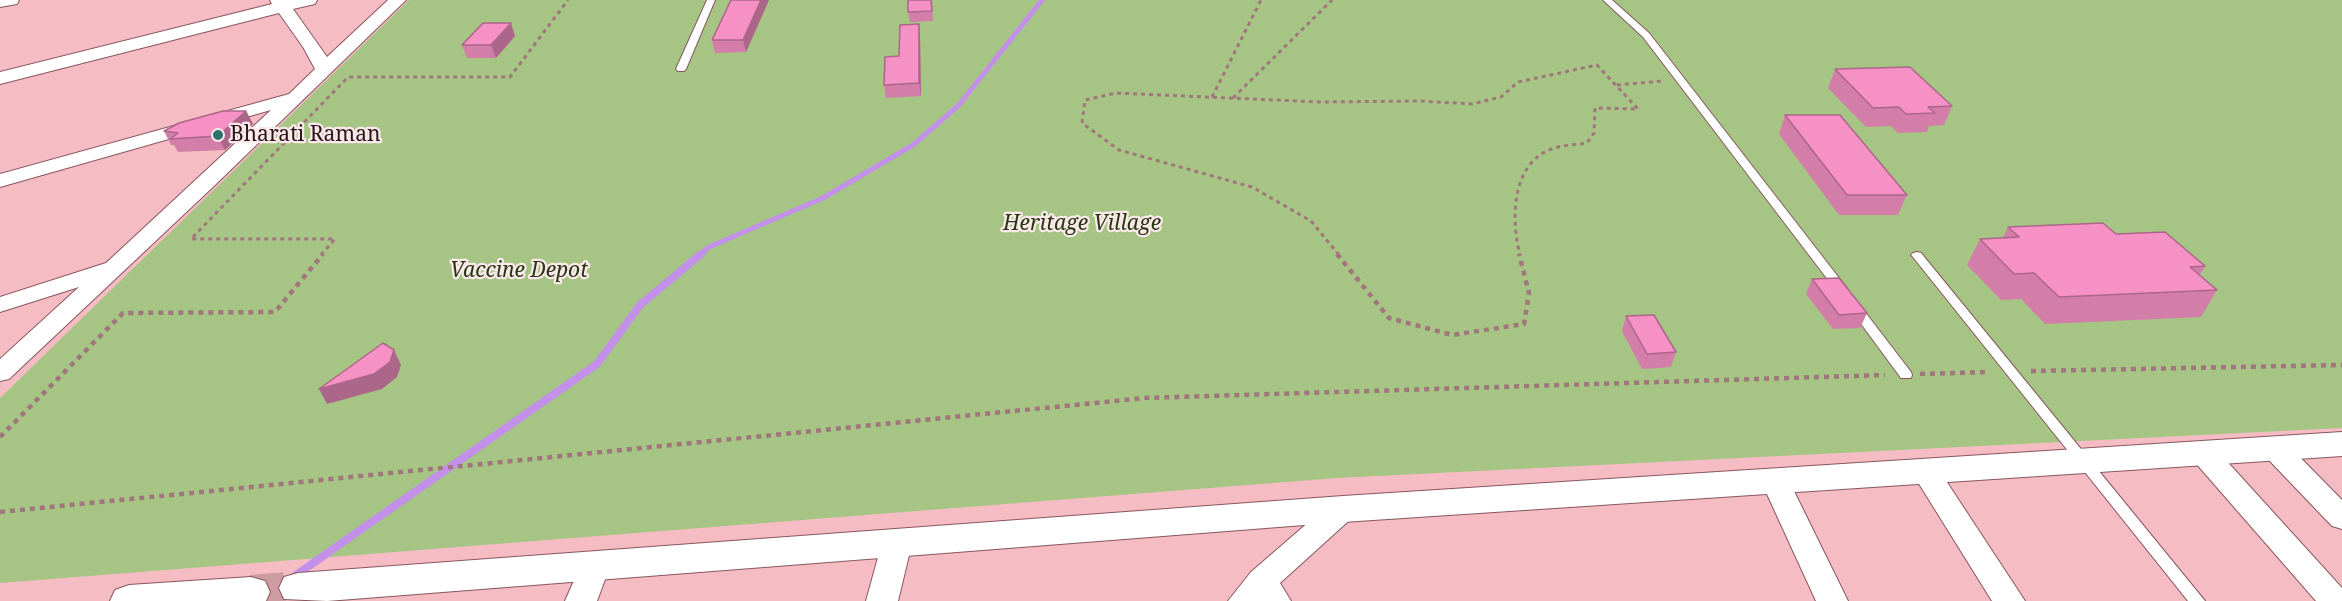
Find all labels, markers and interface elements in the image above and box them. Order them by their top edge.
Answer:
place label: Bharati Raman [230,122,381,148]
marker: Bharati Raman [211,128,225,142]
park label: Heritage Village [1003,211,1161,237]
park label: Vaccine Depot [450,258,588,284]

